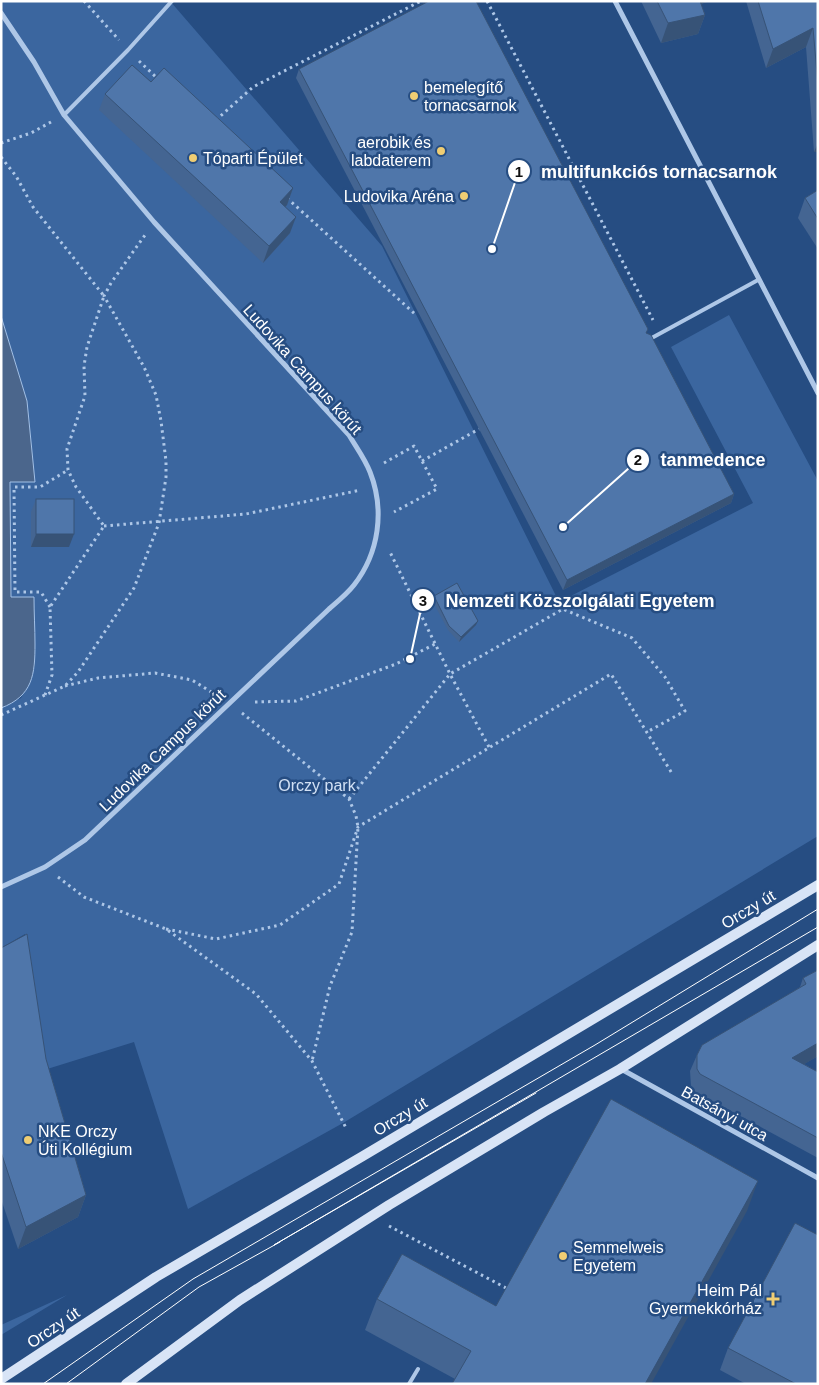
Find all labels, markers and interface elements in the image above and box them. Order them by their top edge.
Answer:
place label: bemelegítő tornacsarnok [424,79,517,114]
marker: bemelegítő tornacsarnok [408,90,420,102]
place label: aerobik és labdaterem [351,134,431,169]
marker: aerobik és labdaterem [435,145,447,157]
place label: Tóparti Épület [203,149,303,167]
marker: Tóparti Épület [187,152,199,164]
callout: multifunkciós tornacsarnok [506,155,788,188]
text: multifunkciós tornacsarnok [541,162,778,182]
text: 1 [515,163,523,180]
place label: Ludovika Aréna [344,188,454,205]
marker: Ludovika Aréna [458,190,470,202]
street label: Ludovika Campus körút [240,301,366,438]
callout: tanmedence [626,443,776,476]
text: tanmedence [660,450,766,470]
text: 2 [634,451,642,468]
callout: Nemzeti Közszolgálati Egyetem [411,584,725,617]
text: Nemzeti Közszolgálati Egyetem [445,591,715,611]
text: 3 [419,592,427,609]
street label: Ludovika Campus körút [96,685,229,815]
park label: Orczy park [278,777,357,794]
street label: Orczy út [718,887,779,932]
street label: Batsányi utca [679,1083,771,1144]
street label: Orczy út [370,1094,431,1139]
place label: NKE Orczy Úti Kollégium [38,1123,132,1158]
marker: NKE Orczy Úti Kollégium [22,1134,34,1146]
place label: Semmelweis Egyetem [573,1239,664,1274]
marker: Semmelweis Egyetem [557,1250,569,1262]
place label: Heim Pál Gyermekkórház [649,1282,762,1317]
marker: Heim Pál Gyermekkórház [766,1292,780,1306]
street label: Orczy út [24,1303,83,1351]

